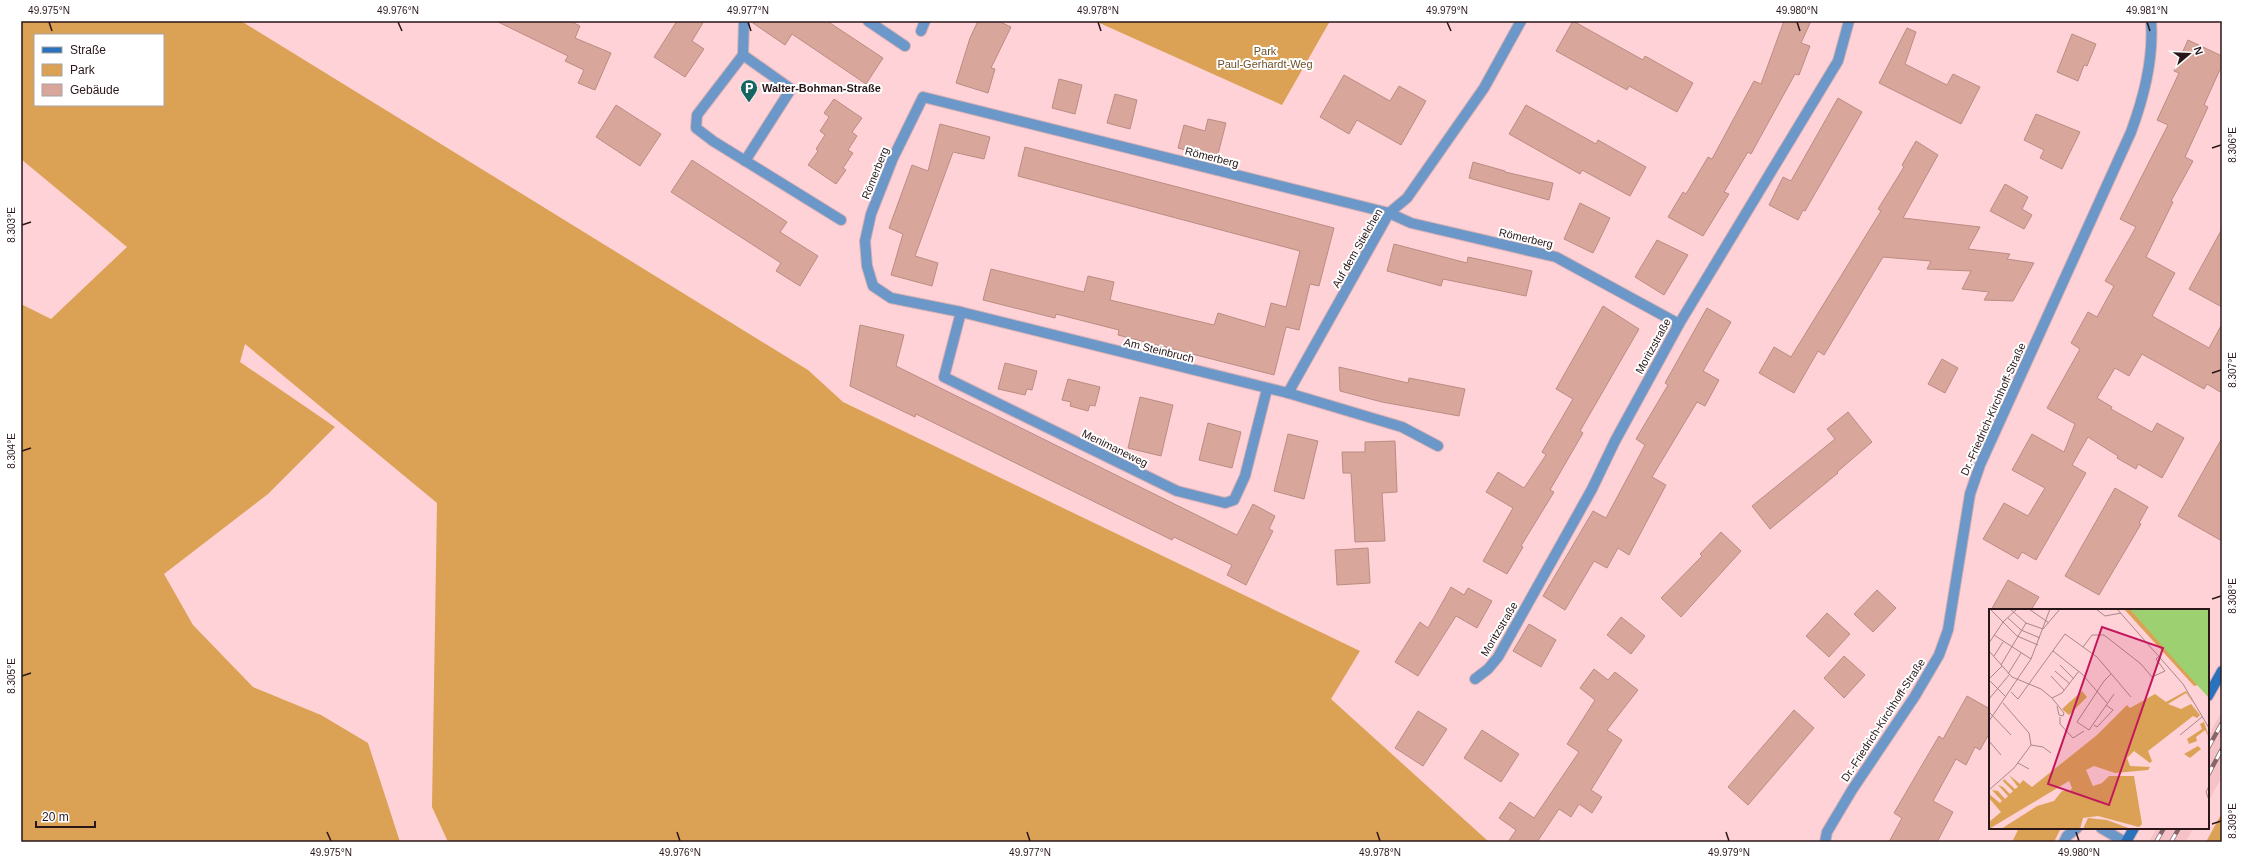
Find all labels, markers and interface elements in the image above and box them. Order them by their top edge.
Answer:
text: 49.975°N [28,5,70,16]
text: 49.976°N [377,5,419,16]
text: 49.977°N [727,5,769,16]
text: 49.978°N [1077,5,1119,16]
text: 49.979°N [1426,5,1468,16]
text: 49.980°N [1776,5,1818,16]
text: 49.981°N [2126,5,2168,16]
legend [34,34,164,106]
north arrow [2169,34,2209,74]
text: Straße [70,43,106,57]
park label: Park Paul-Gerhardt-Weg [1217,45,1313,70]
text: N [2191,45,2205,57]
text: Park [70,63,96,77]
parking icon: Walter-Bohman-Straße [739,78,759,103]
place label: Walter-Bohman-Straße [762,82,881,94]
text: Gebäude [70,83,120,97]
text: 8.306°E [2227,127,2238,163]
street label: Römerberg [859,145,891,201]
street label: Römerberg [1184,145,1240,169]
street label: Auf dem Stielchen [1329,206,1385,290]
text: 8.303°E [6,207,17,243]
street label: Römerberg [1498,226,1554,250]
street label: Moritzstraße [1633,316,1673,376]
street label: Am Steinbruch [1123,335,1195,365]
street label: Dr.-Friedrich-Kirchhoff-Straße [1958,341,2028,477]
text: 8.307°E [2227,352,2238,388]
street label: Menimaneweg [1080,427,1150,469]
text: 8.304°E [6,433,17,469]
text: 8.308°E [2227,578,2238,614]
street label: Moritzstraße [1478,600,1520,658]
inset map [1989,609,2209,829]
street label: Dr.-Friedrich-Kirchhoff-Straße [1839,656,1927,784]
text: 8.305°E [6,658,17,694]
scale bar [36,803,95,829]
text: 8.309°E [2227,803,2238,839]
text: 20 m [42,810,69,824]
text: 49.975°N [310,847,352,858]
text: 49.976°N [659,847,701,858]
text: 49.977°N [1009,847,1051,858]
text: 49.978°N [1359,847,1401,858]
text: 49.979°N [1708,847,1750,858]
text: 49.980°N [2058,847,2100,858]

